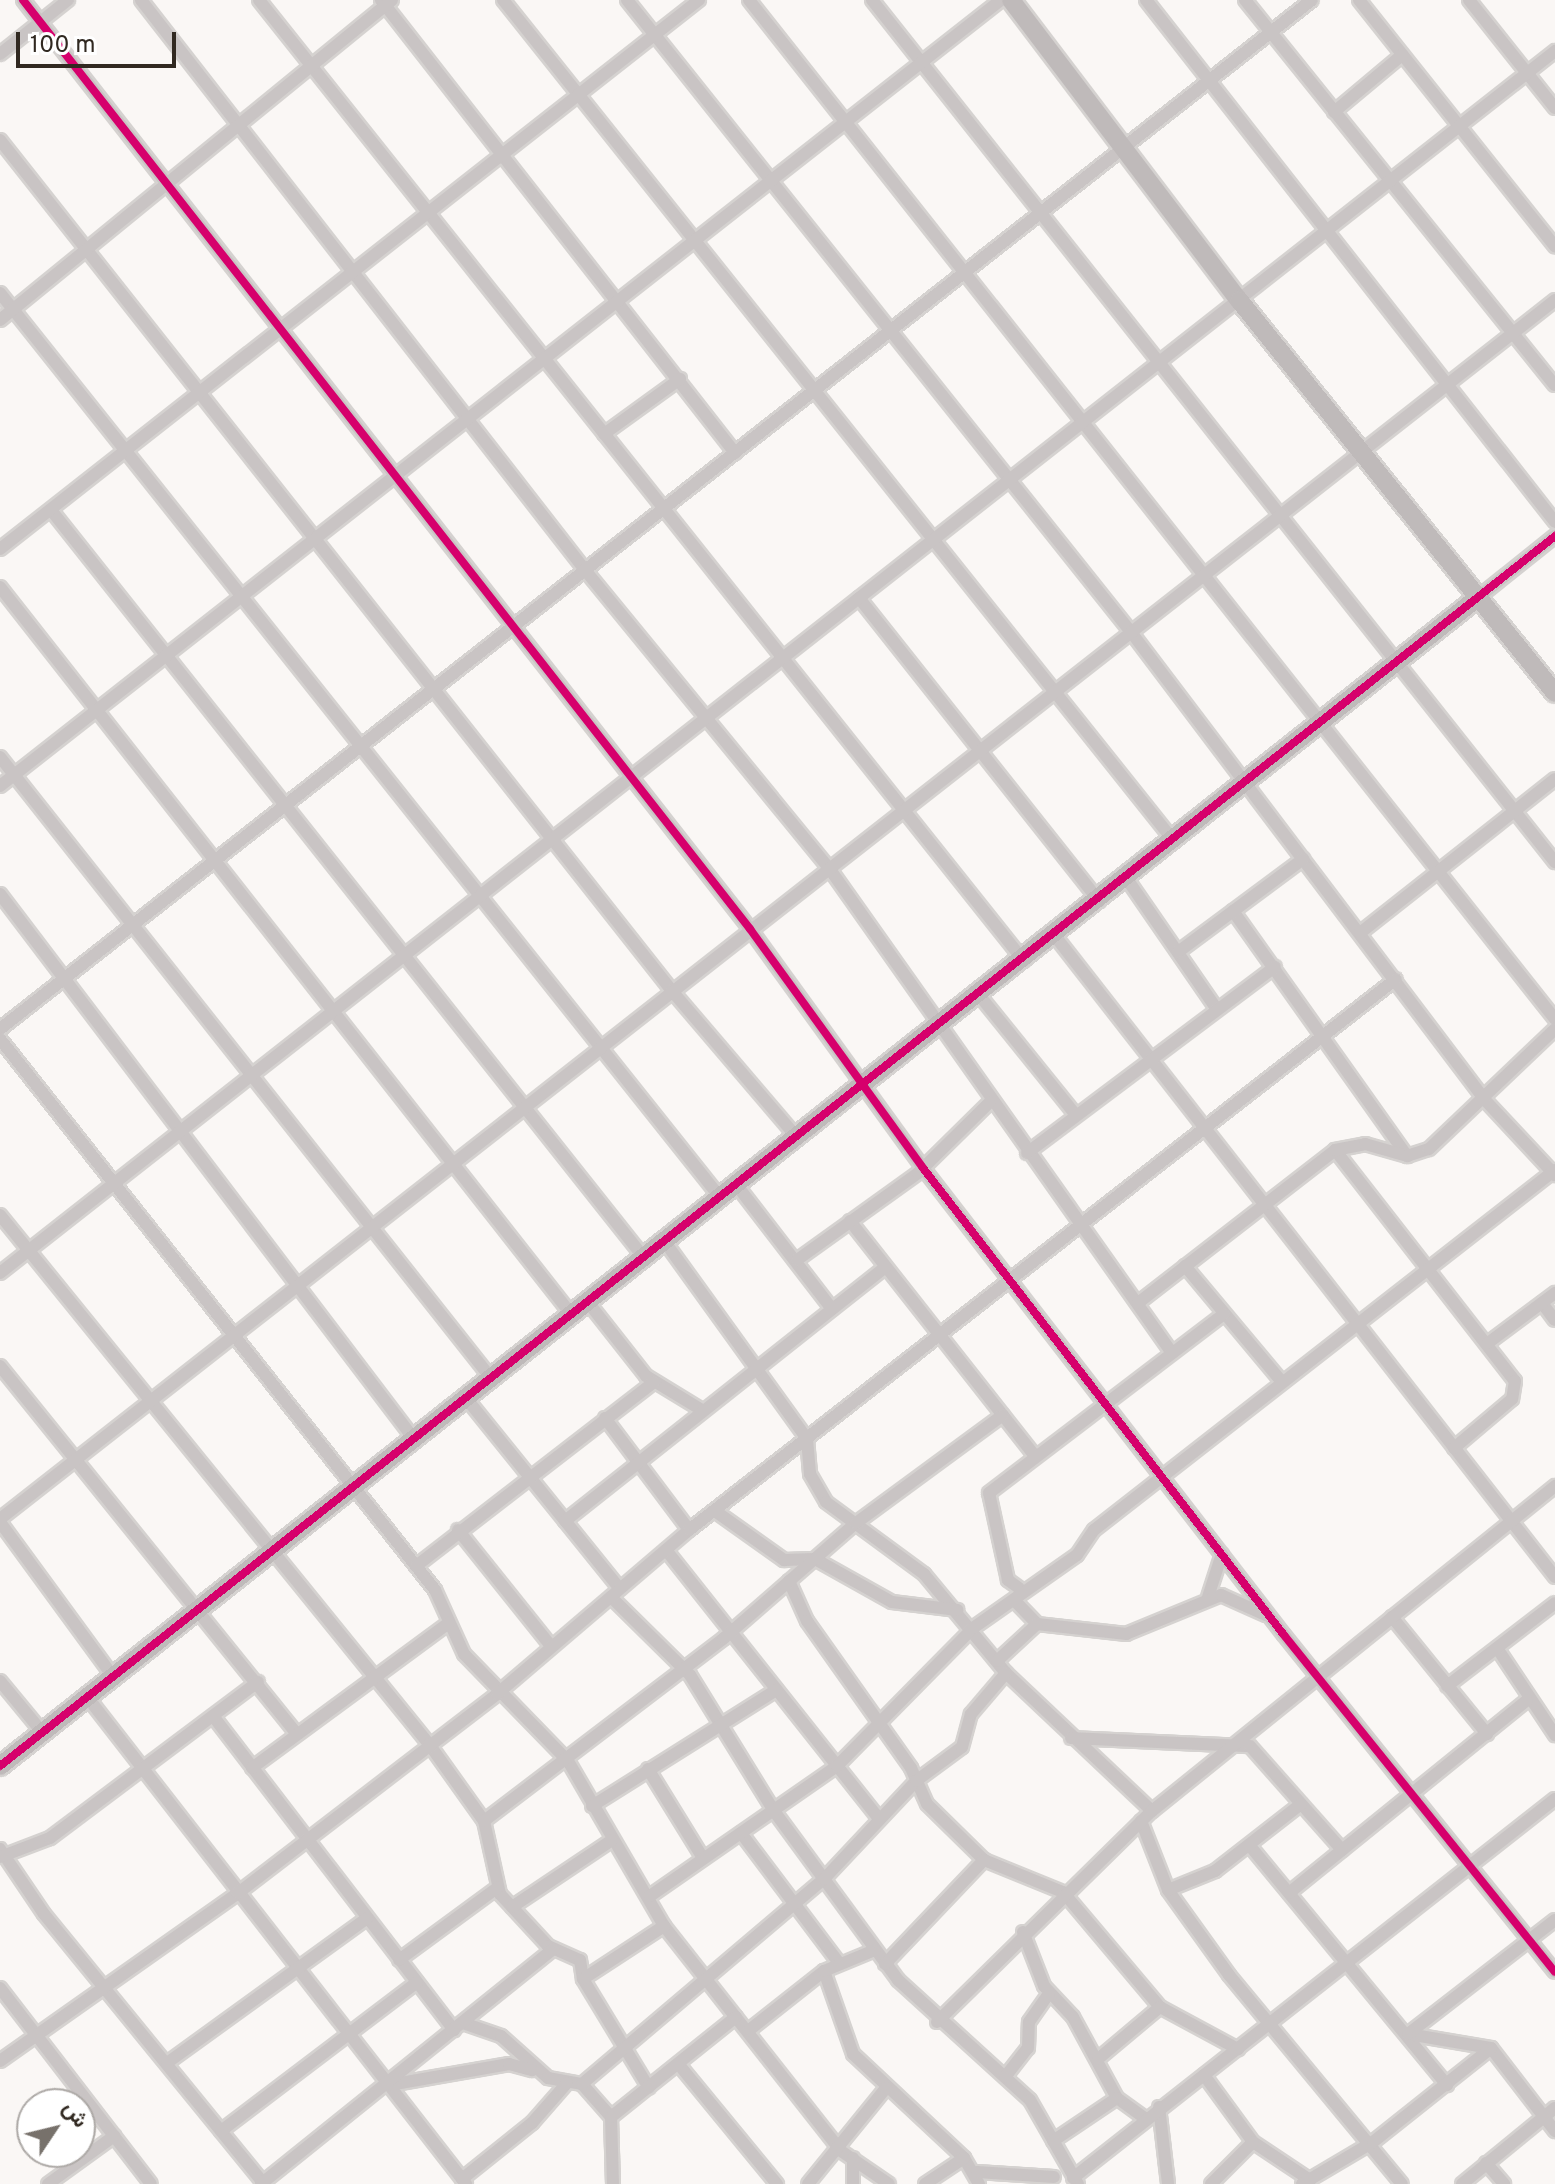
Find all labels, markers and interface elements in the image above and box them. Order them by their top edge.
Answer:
scale bar [20,16,180,66]
text: 100 m [30,31,96,61]
north arrow [16,2088,96,2168]
text: ش [56,2097,93,2134]

